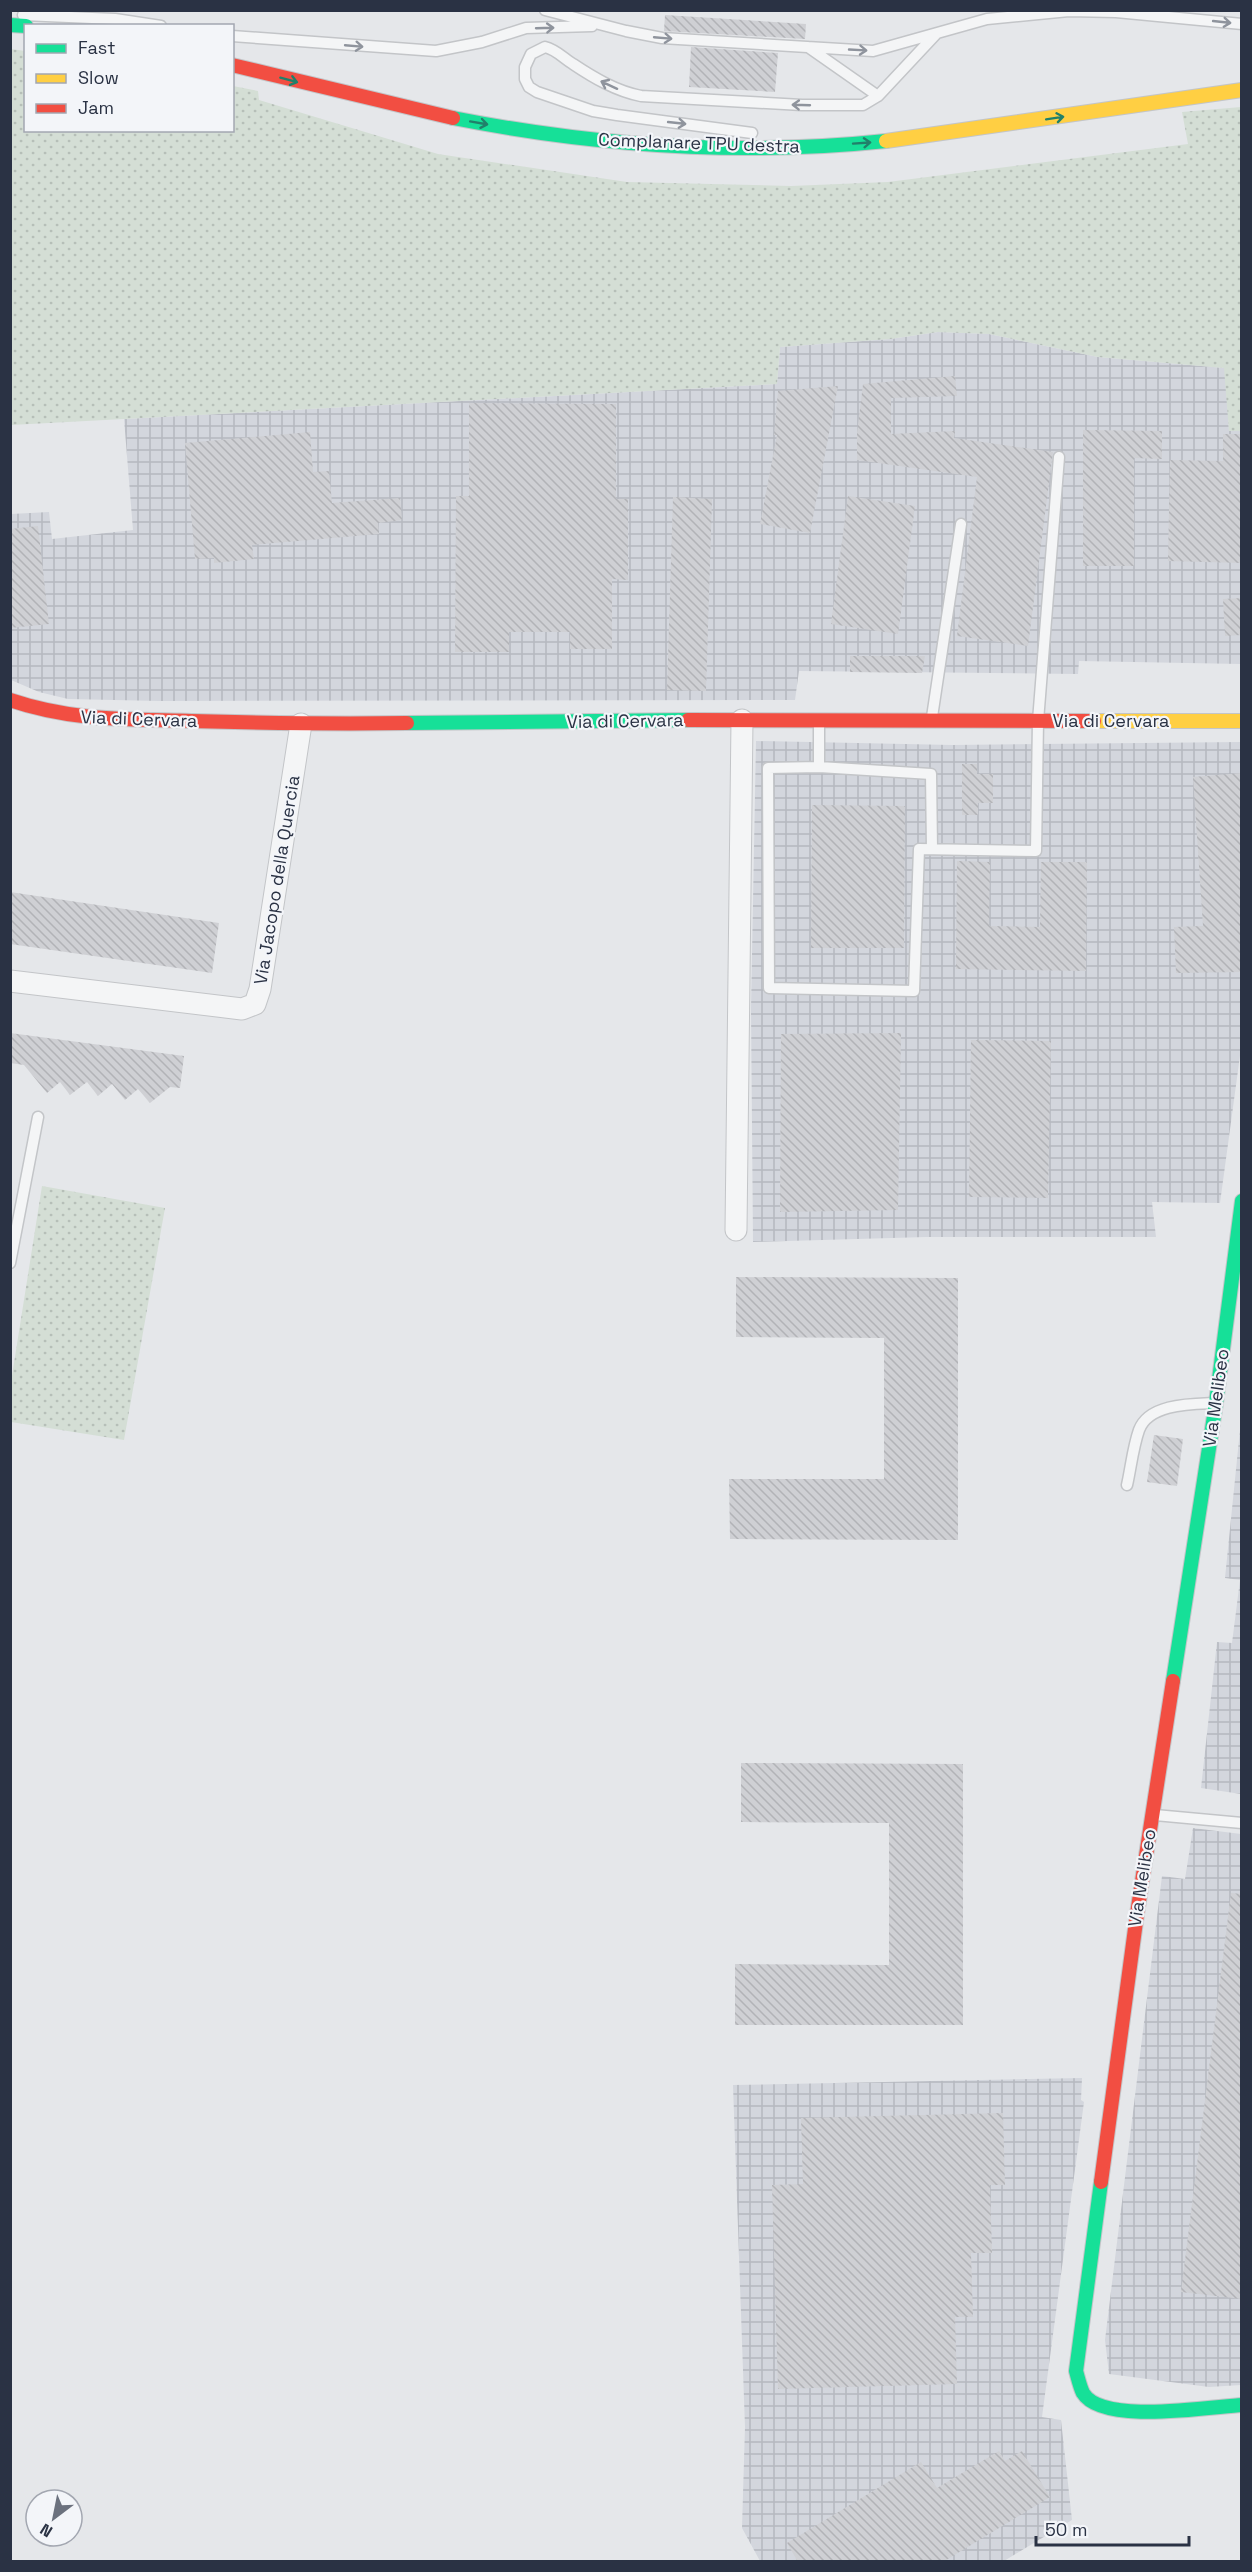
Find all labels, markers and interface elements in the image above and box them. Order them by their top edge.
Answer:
one-way arrow [1212,17,1232,28]
one-way arrow [535,22,555,33]
legend [24,24,234,132]
one-way arrow [653,33,673,44]
text: Fast [78,36,115,59]
one-way arrow [343,41,363,52]
one-way arrow [847,45,867,56]
text: Slow [78,66,119,89]
one-way arrow [279,75,298,86]
one-way arrow [600,78,618,90]
text: Jam [78,96,114,119]
one-way arrow [792,99,812,111]
one-way arrow [1045,112,1064,123]
one-way arrow [469,118,488,129]
one-way arrow [666,118,686,129]
street label: Complanare TPU destra [598,127,800,158]
one-way arrow [851,137,871,148]
street label: Via di Cervara [80,705,198,732]
street label: Via di Cervara [566,708,684,733]
street label: Via di Cervara [1053,709,1169,732]
street label: Via Jacopo della Quercia [249,774,304,986]
street label: Via Melibeo [1197,1347,1234,1449]
street label: Via Melibeo [1122,1827,1161,1929]
north arrow [24,2488,84,2548]
scale bar [1036,2509,1189,2547]
text: 50 m [1045,2518,1087,2541]
text: N [36,2519,56,2542]

